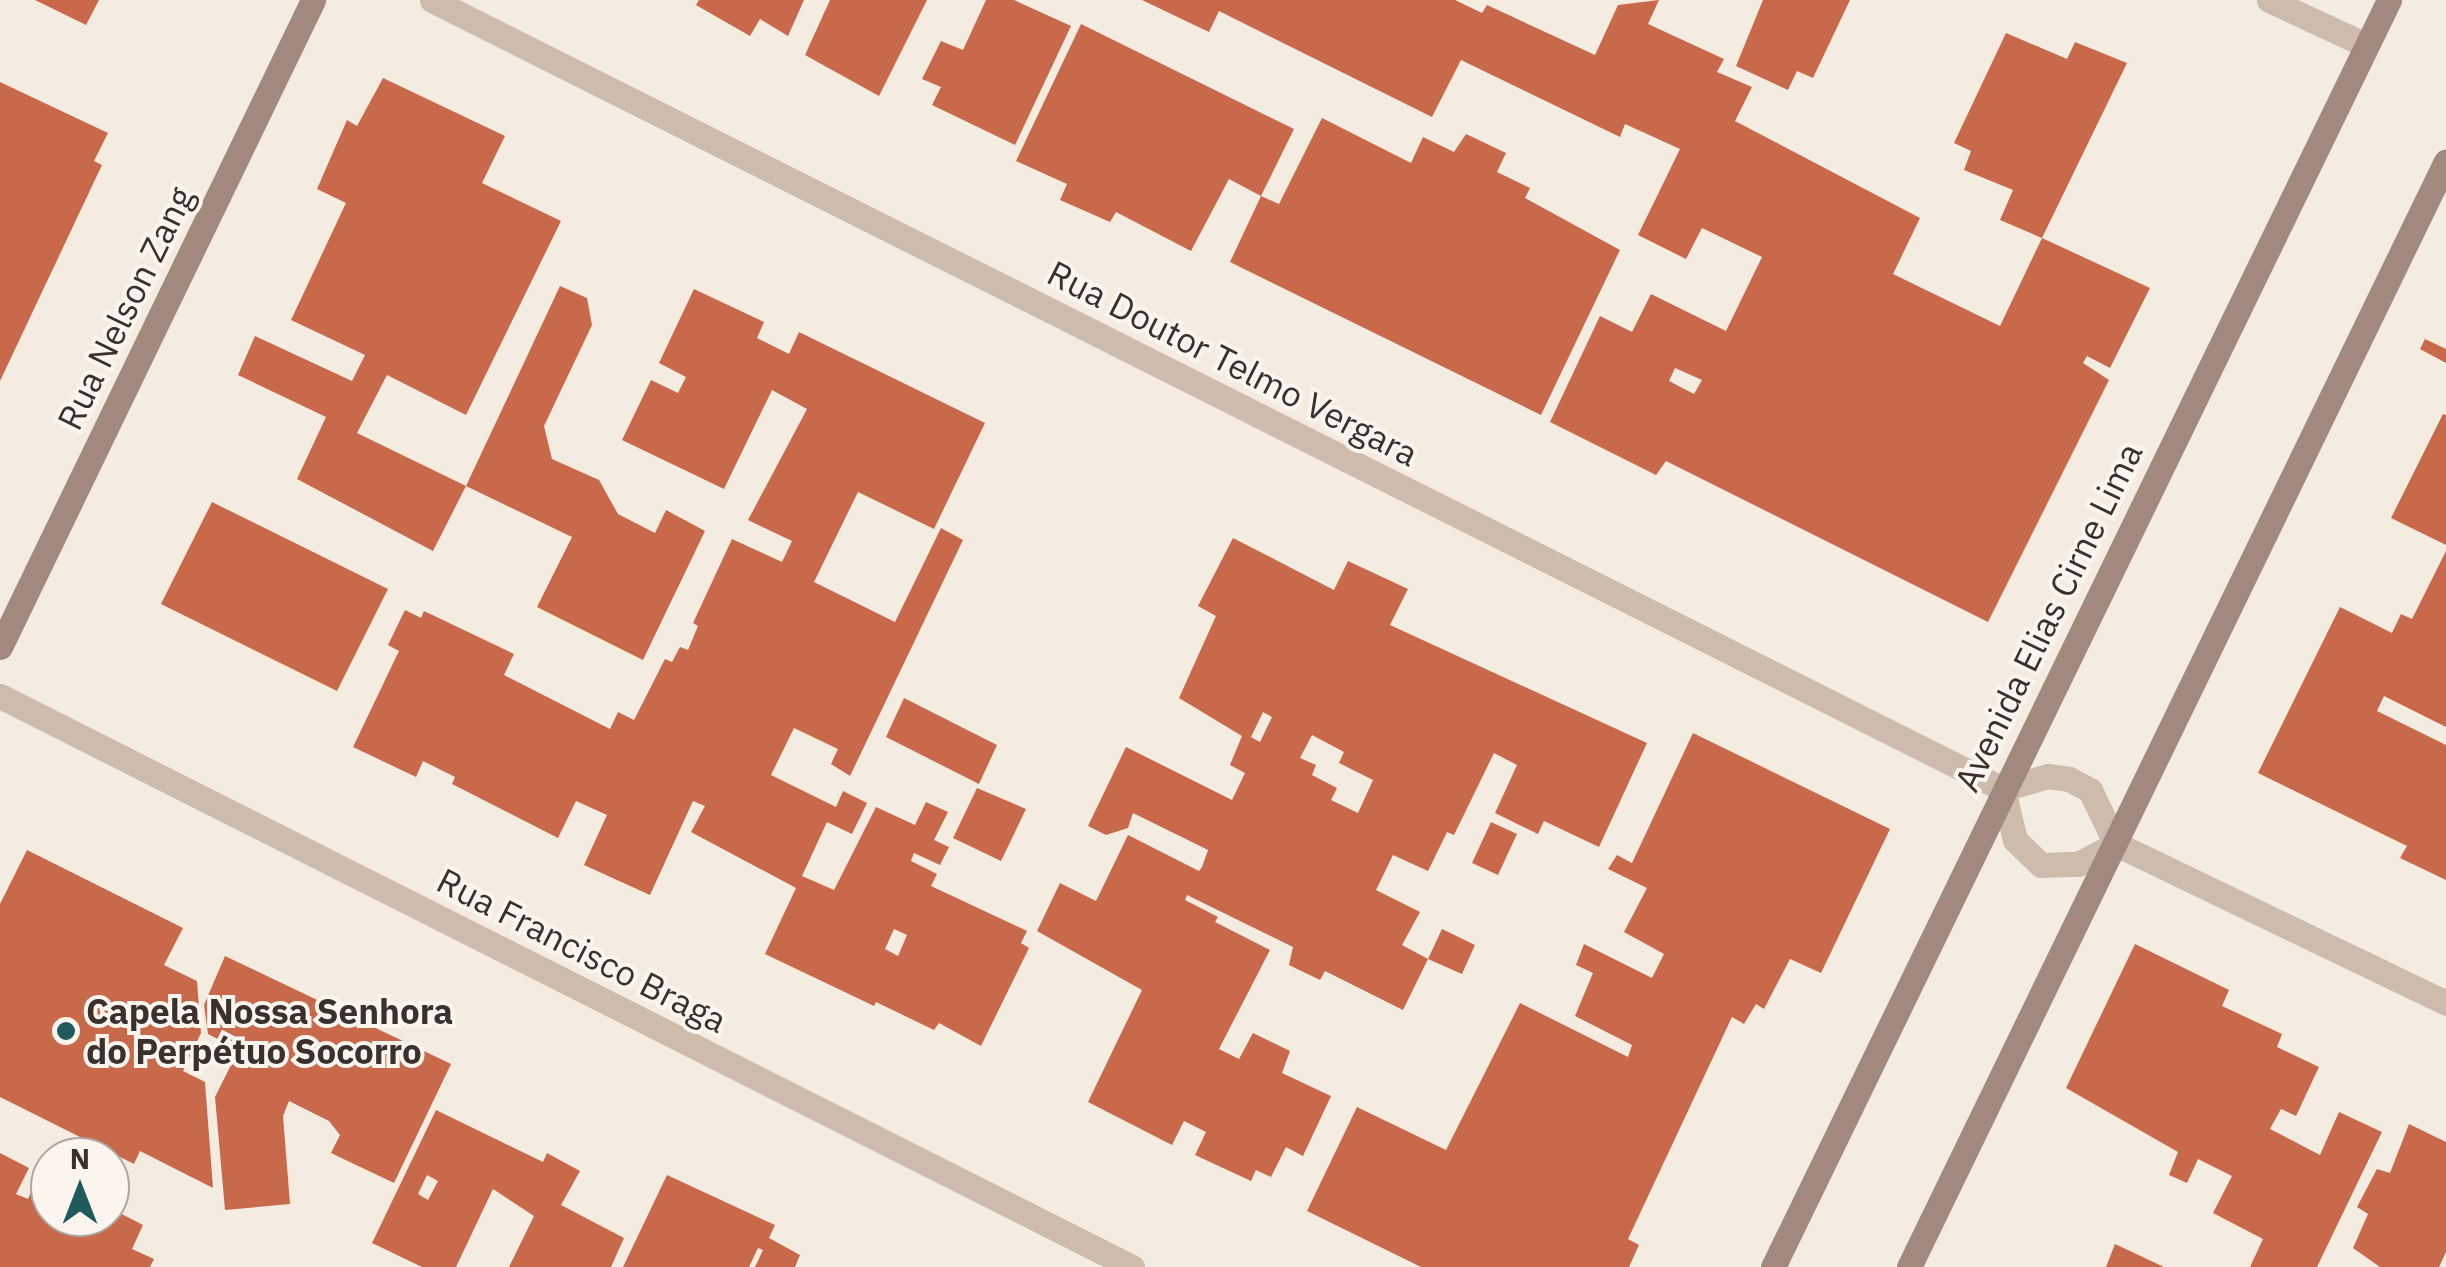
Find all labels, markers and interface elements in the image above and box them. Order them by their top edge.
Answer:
street label: Rua Nelson Zang [48,180,202,436]
street label: Rua Doutor Telmo Vergara [1041,251,1425,475]
street label: Avenida Elias Cirne Lima [1945,436,2151,798]
street label: Rua Francisco Braga [430,859,734,1041]
place label: Capela Nossa Senhora do Perpétuo Socorro [86,990,453,1072]
marker: Capela Nossa Senhora do Perpétuo Socorro [55,1020,77,1042]
north arrow [30,1137,130,1237]
text: N [70,1140,90,1177]

